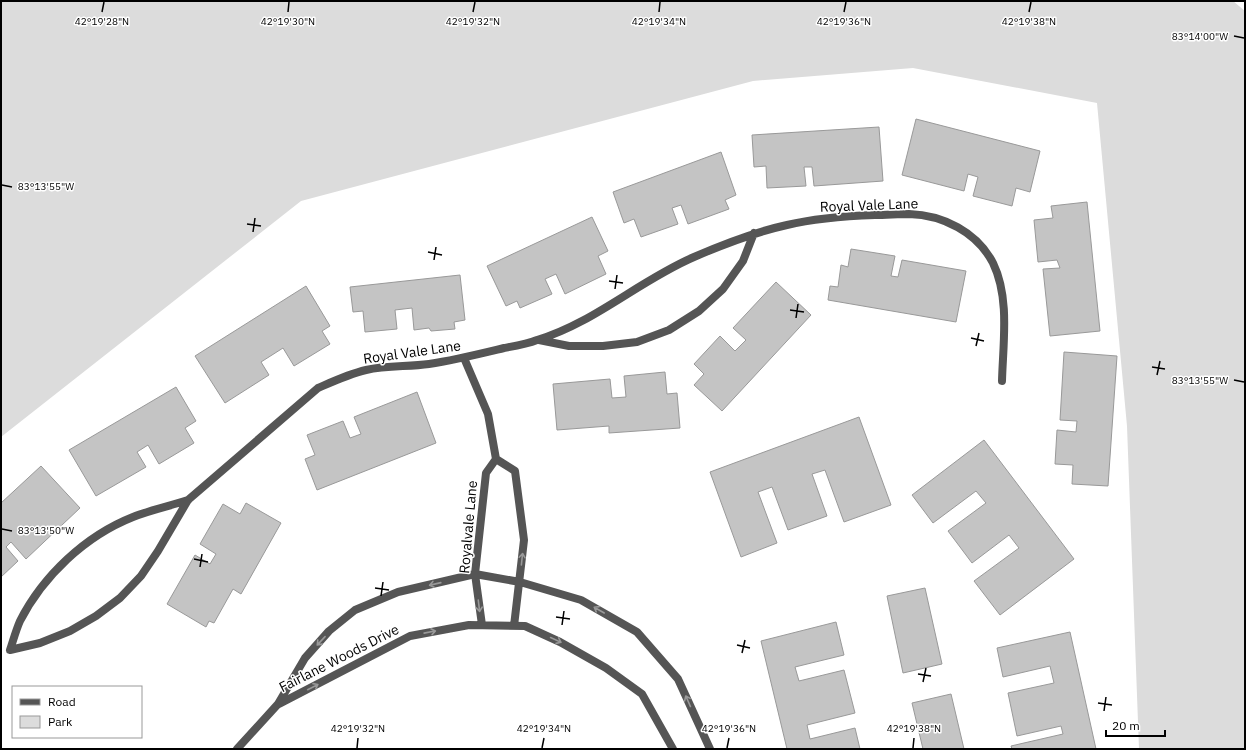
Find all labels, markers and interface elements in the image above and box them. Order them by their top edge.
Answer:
text: 42°19'28"N [75,15,129,28]
text: 42°19'30"N [261,15,315,28]
text: 42°19'32"N [446,15,500,28]
text: 42°19'34"N [632,15,686,28]
text: 42°19'36"N [817,15,871,28]
text: 42°19'38"N [1002,15,1056,28]
text: 83°14'00"W [1172,30,1228,43]
text: 83°13'55"W [18,180,74,193]
street label: Royal Vale Lane [820,194,919,216]
street label: Royal Vale Lane [362,336,462,368]
text: 83°13'55"W [1172,374,1228,387]
street label: Royalvale Lane [455,479,481,574]
text: 83°13'50"W [18,524,74,537]
one-way arrow [518,553,526,566]
one-way arrow [428,580,441,588]
one-way arrow [475,599,483,612]
one-way arrow [593,606,605,614]
street label: Fairlane Woods Drive [276,620,402,696]
one-way arrow [423,628,436,636]
one-way arrow [317,635,326,645]
one-way arrow [550,637,562,644]
one-way arrow [306,682,318,690]
legend [12,686,142,738]
text: Road [48,694,76,709]
one-way arrow [684,695,691,707]
scale bar [1106,712,1165,738]
text: Park [48,714,73,729]
text: 20 m [1112,718,1140,733]
text: 42°19'32"N [331,722,385,735]
text: 42°19'34"N [517,722,571,735]
text: 42°19'36"N [702,722,756,735]
text: 42°19'38"N [887,722,941,735]

